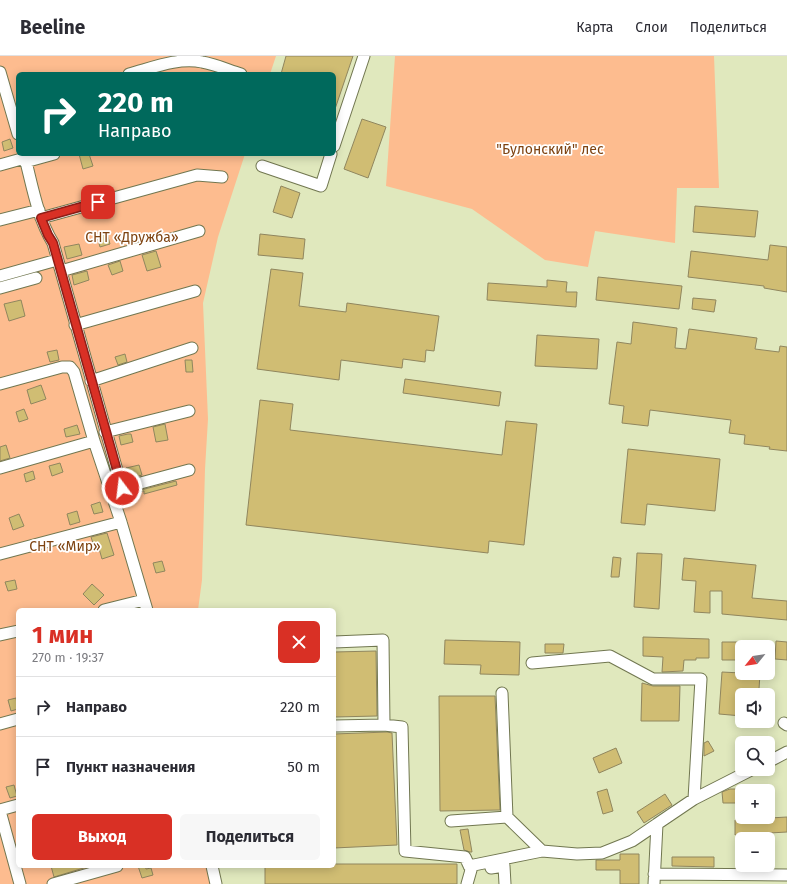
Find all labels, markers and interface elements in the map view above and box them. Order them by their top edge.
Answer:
text: Beeline [20,16,85,39]
text: Карта [576,19,613,36]
text: Слои [635,19,668,36]
text: Поделиться [690,19,767,36]
text: 220 m [98,86,174,119]
icon: right [32,88,84,140]
text: Направо [98,120,172,142]
park label: "Булонский" лес [496,141,604,158]
pin [81,185,115,219]
icon: arrive [87,191,109,213]
park label: СНТ «Дружба» [85,229,179,246]
position arrow [101,467,143,509]
park label: СНТ «Мир» [29,538,101,555]
text: 1 мин [32,621,93,649]
button: close [278,621,320,663]
north arrow [735,640,775,680]
map controls [735,640,775,872]
text: 270 m · 19:37 [32,650,104,665]
button: sound [735,688,775,728]
icon: right [32,696,54,718]
text: Направо [66,698,127,716]
text: 220 m [280,698,320,716]
button: search [735,736,775,776]
icon: arrive [32,756,54,778]
text: Пункт назначения [66,758,195,776]
text: 50 m [287,758,320,776]
button: + [735,784,775,824]
button: Выход [32,814,172,860]
button: Поделиться [180,814,320,860]
button: − [735,832,775,872]

